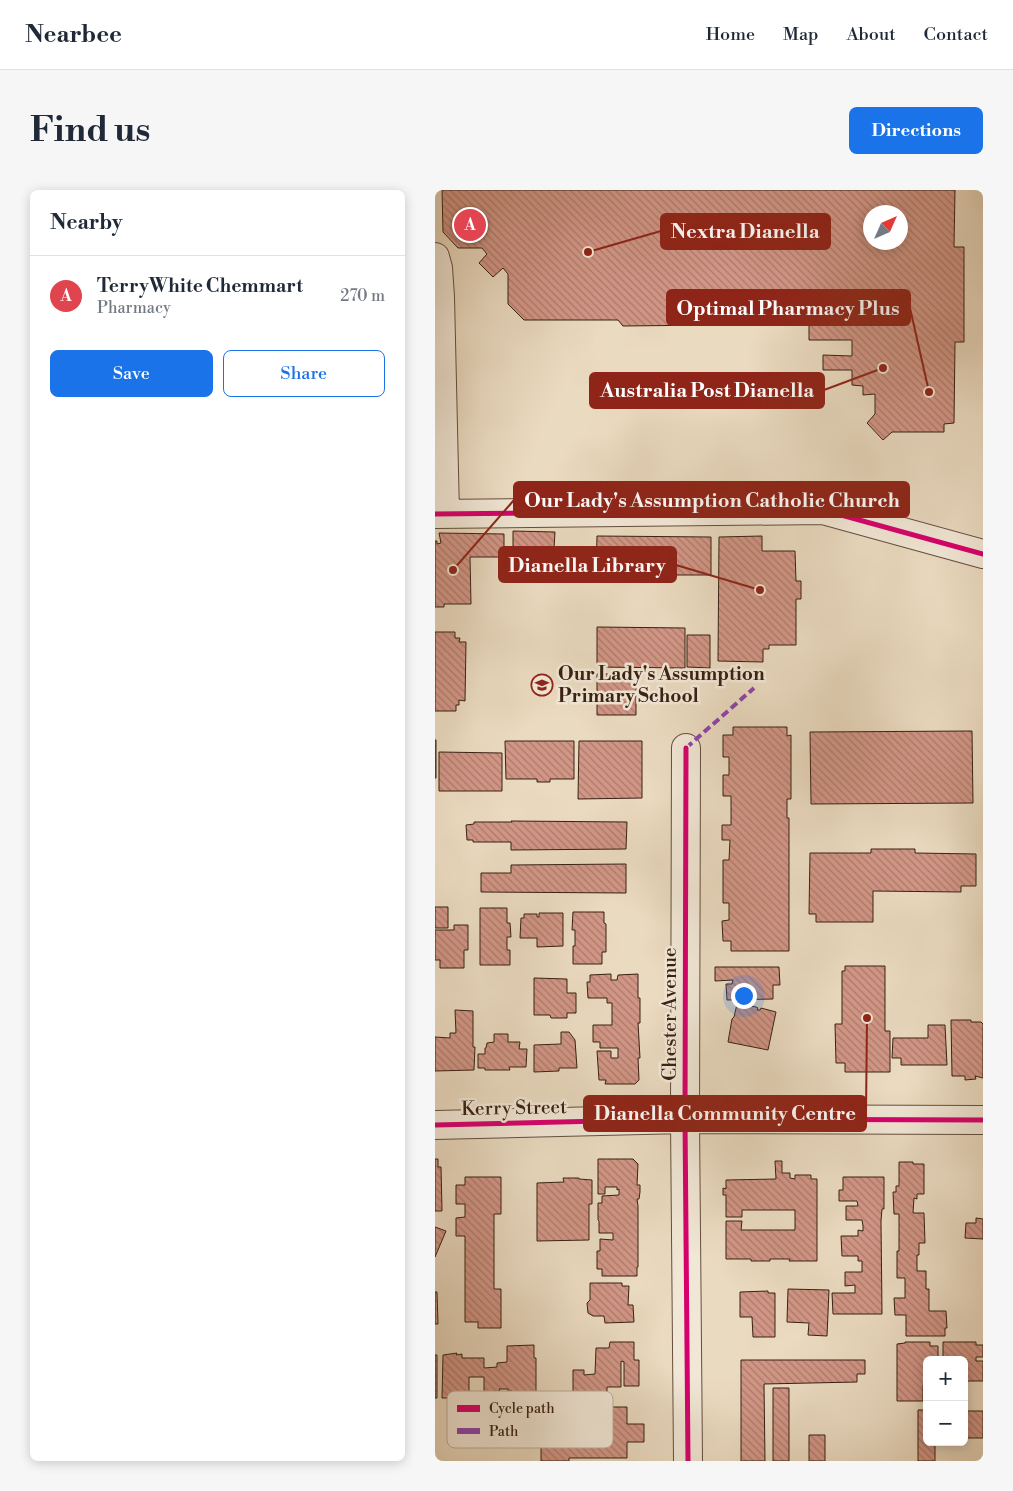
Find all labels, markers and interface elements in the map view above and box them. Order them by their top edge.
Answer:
text: Nearbee [25,20,122,50]
text: Home [706,23,755,46]
text: Map [783,23,819,46]
text: About [847,23,896,46]
text: Contact [924,23,988,46]
button: Directions [849,107,983,154]
text: Find us [30,109,150,152]
north arrow [863,205,908,250]
pin: A [454,206,486,244]
text: Nearby [50,210,123,236]
callout: Nextra Dianella [661,214,830,249]
text: Nextra Dianella [671,220,820,245]
text: TerryWhite Chemmart [97,274,303,298]
text: A [60,286,72,306]
text: 270 m [340,286,385,306]
callout: Optimal Pharmacy Plus [667,290,910,325]
text: Optimal Pharmacy Plus [677,297,899,322]
text: Pharmacy [97,298,171,318]
button: Save [50,350,213,397]
button: Share [223,350,385,397]
callout: Australia Post Dianella [590,373,824,408]
text: Australia Post Dianella [599,379,814,404]
callout: Our Lady's Assumption Catholic Church [514,482,909,517]
text: Our Lady's Assumption Catholic Church [524,489,900,514]
callout: Dianella Library [499,547,676,582]
text: Dianella Library [508,554,667,579]
place label: Our Lady's Assumption Primary School [558,662,765,708]
school or university icon: Our Lady's Assumption Primary School [530,673,554,697]
street label: Chester Avenue [658,947,682,1081]
your location [731,983,757,1009]
street label: Kerry Street [461,1095,567,1121]
callout: Dianella Community Centre [584,1096,866,1131]
text: Dianella Community Centre [594,1102,856,1127]
map controls [923,1356,968,1446]
button: + [923,1356,968,1401]
legend [447,1391,613,1448]
text: Cycle path [489,1400,555,1418]
button: − [923,1401,968,1446]
text: Path [489,1423,519,1441]

